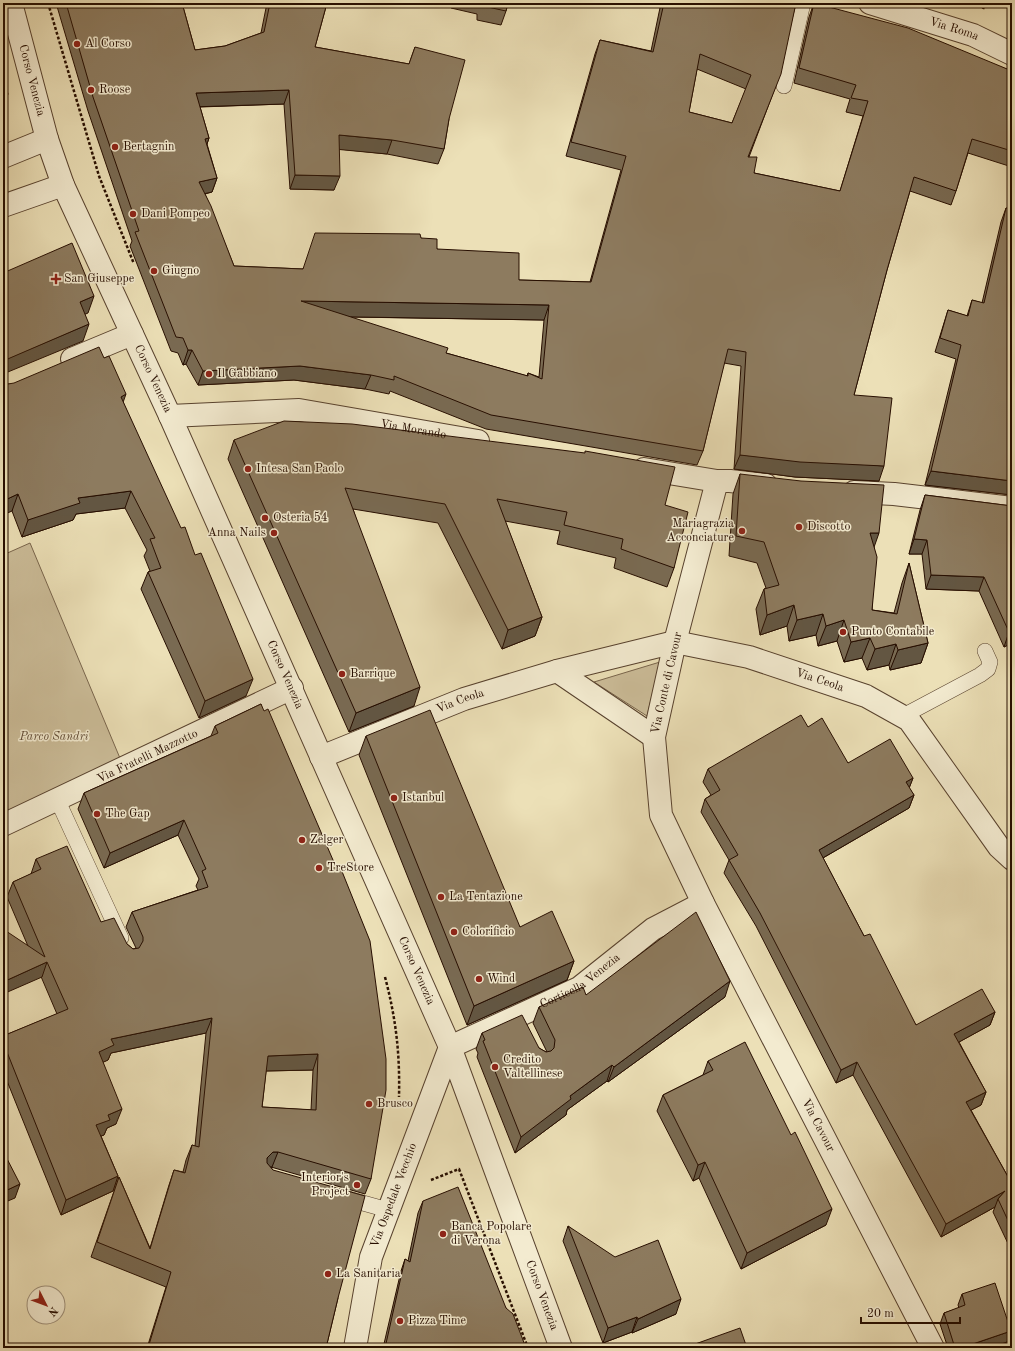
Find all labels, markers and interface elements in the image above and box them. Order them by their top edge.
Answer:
street label: Via Roma [928,16,981,43]
place label: Al Corso [85,38,131,50]
marker: Al Corso [72,39,82,49]
street label: Corso Venezia [16,43,47,118]
place label: Roose [99,84,131,96]
marker: Roose [86,85,96,95]
place label: Bertagnin [123,141,175,153]
marker: Bertagnin [110,142,120,152]
place label: Dani Pompeo [141,208,210,220]
marker: Dani Pompeo [128,209,138,219]
place label: Giugno [162,265,199,277]
marker: Giugno [149,266,159,276]
place label: San Giuseppe [64,273,135,285]
marker: San Giuseppe [51,274,61,284]
street label: Corso Venezia [132,343,174,415]
place label: Il Gabbiano [217,368,277,380]
marker: Il Gabbiano [204,369,214,379]
street label: Via Morando [379,418,447,441]
place label: Intesa San Paolo [256,463,343,475]
marker: Intesa San Paolo [243,464,253,474]
place label: Osteria 54 [273,511,328,524]
marker: Osteria 54 [260,513,270,523]
place label: Mariagrazia Acconciature [666,518,734,544]
place label: Discotto [807,521,850,533]
marker: Discotto [794,522,804,532]
marker: Mariagrazia Acconciature [737,526,747,536]
place label: Anna Nails [208,527,266,539]
marker: Anna Nails [269,528,279,538]
place label: Punto Contabile [851,626,935,638]
marker: Punto Contabile [838,627,848,637]
street label: Via Conte di Cavour [649,631,685,735]
street label: Corso Venezia [264,639,305,711]
street label: Via Ceola [794,667,845,694]
place label: Barrique [350,668,396,680]
marker: Barrique [337,669,347,679]
street label: Via Ceola [435,687,486,716]
street label: Via Fratelli Mazzotto [95,727,200,785]
park label: Parco Sandri [18,731,89,743]
place label: Istanbul [402,792,444,804]
marker: Istanbul [389,793,399,803]
place label: The Gap [105,808,150,820]
marker: The Gap [92,809,102,819]
place label: Zelger [310,834,344,846]
marker: Zelger [297,835,307,845]
place label: TreStore [327,862,375,874]
marker: TreStore [314,863,324,873]
place label: La Tentazione [449,891,523,903]
marker: La Tentazione [436,892,446,902]
place label: Colorificio [462,926,514,938]
marker: Colorificio [449,927,459,937]
street label: Corso Venezia [396,935,437,1007]
street label: Corticella Venezia [538,952,623,1011]
place label: Wind [487,973,515,985]
marker: Wind [474,974,484,984]
place label: Credito Valtellinese [503,1054,563,1080]
marker: Credito Valtellinese [490,1062,500,1072]
street label: Via Cavour [799,1097,837,1154]
place label: Brusco [377,1098,413,1110]
marker: Brusco [364,1099,374,1109]
street label: Via Ospedale Vecchio [369,1142,419,1250]
place label: Interior's Project [301,1172,349,1198]
marker: Interior's Project [352,1180,362,1190]
place label: Banca Popolare di Verona [451,1221,532,1247]
marker: Banca Popolare di Verona [438,1229,448,1239]
street label: Corso Venezia [523,1259,560,1332]
place label: La Sanitaria [336,1268,401,1280]
marker: La Sanitaria [323,1269,333,1279]
north arrow [26,1285,66,1325]
scale bar [861,1299,960,1325]
text: N [45,1304,59,1318]
text: 20 m [867,1308,894,1320]
place label: Pizza Time [408,1315,467,1327]
marker: Pizza Time [395,1316,405,1326]

